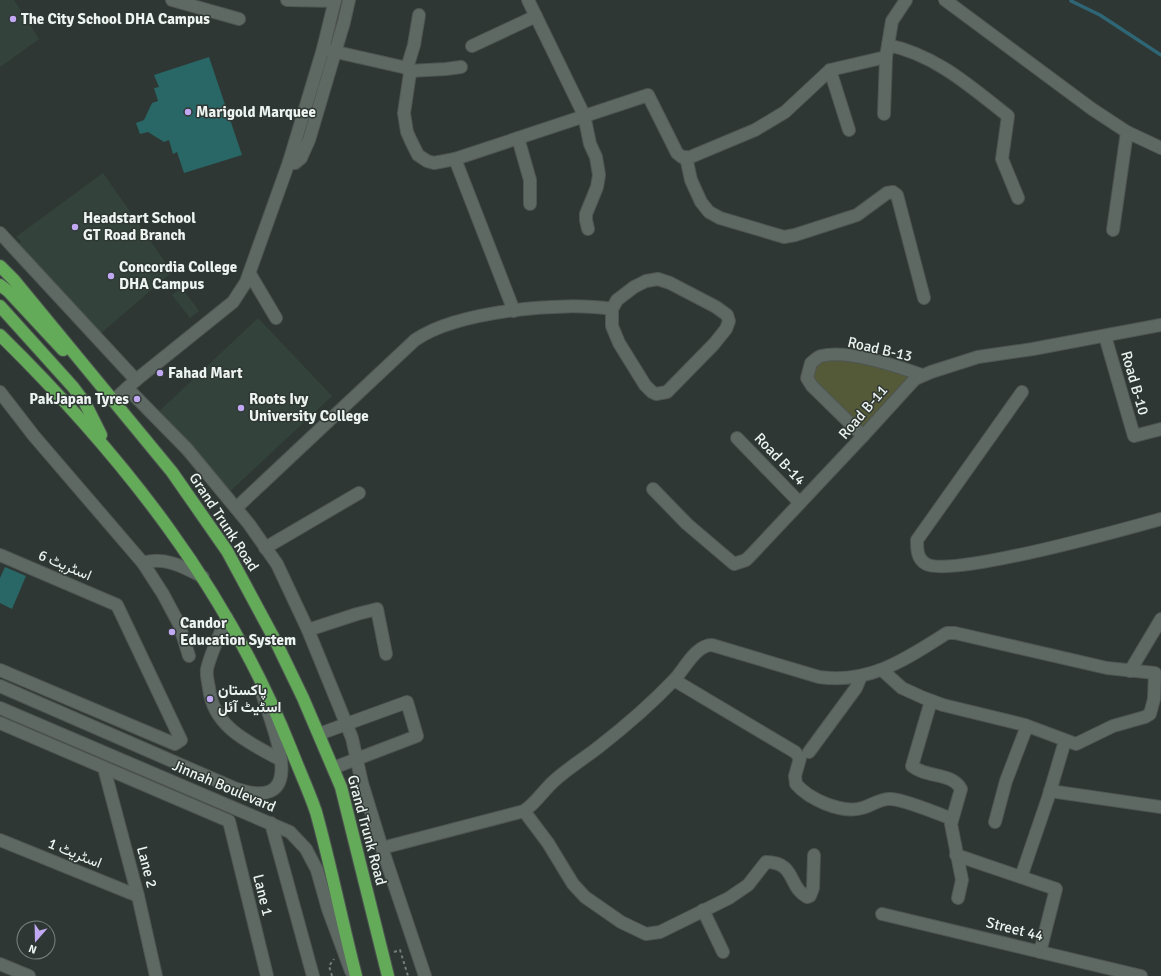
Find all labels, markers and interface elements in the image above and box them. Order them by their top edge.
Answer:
place label: The City School DHA Campus [21,10,210,28]
marker: The City School DHA Campus [8,14,18,24]
place label: Marigold Marquee [196,103,316,121]
marker: Marigold Marquee [183,107,193,117]
place label: Headstart School GT Road Branch [83,209,196,244]
marker: Headstart School GT Road Branch [70,222,80,232]
place label: Concordia College DHA Campus [119,258,237,293]
marker: Concordia College DHA Campus [106,271,116,281]
street label: Road B-13 [846,333,914,365]
street label: Road B-10 [1117,349,1153,417]
place label: Fahad Mart [168,364,243,382]
marker: Fahad Mart [155,368,165,378]
street label: Road B-11 [835,381,891,443]
place label: PakJapan Tyres [29,390,129,408]
place label: Roots Ivy University College [249,390,369,425]
marker: PakJapan Tyres [132,394,142,404]
marker: Roots Ivy University College [236,403,246,413]
street label: Road B-14 [751,429,809,489]
street label: Grand Trunk Road [186,469,263,575]
street label: اسٹریٹ 6 [36,546,94,584]
place label: Candor Education System [180,614,296,649]
marker: Candor Education System [167,627,177,637]
place label: پاکستان اسٹیٹ آئل [218,681,281,716]
marker: پاکستان اسٹیٹ آئل [205,694,215,704]
street label: Jinnah Boulevard [170,756,278,816]
street label: Grand Trunk Road [344,773,390,887]
street label: اسٹریٹ 1 [46,834,104,872]
street label: Lane 2 [133,844,161,890]
street label: Lane 1 [249,872,277,918]
street label: Street 44 [984,913,1046,945]
north arrow [16,920,56,960]
text: N [27,942,39,956]

